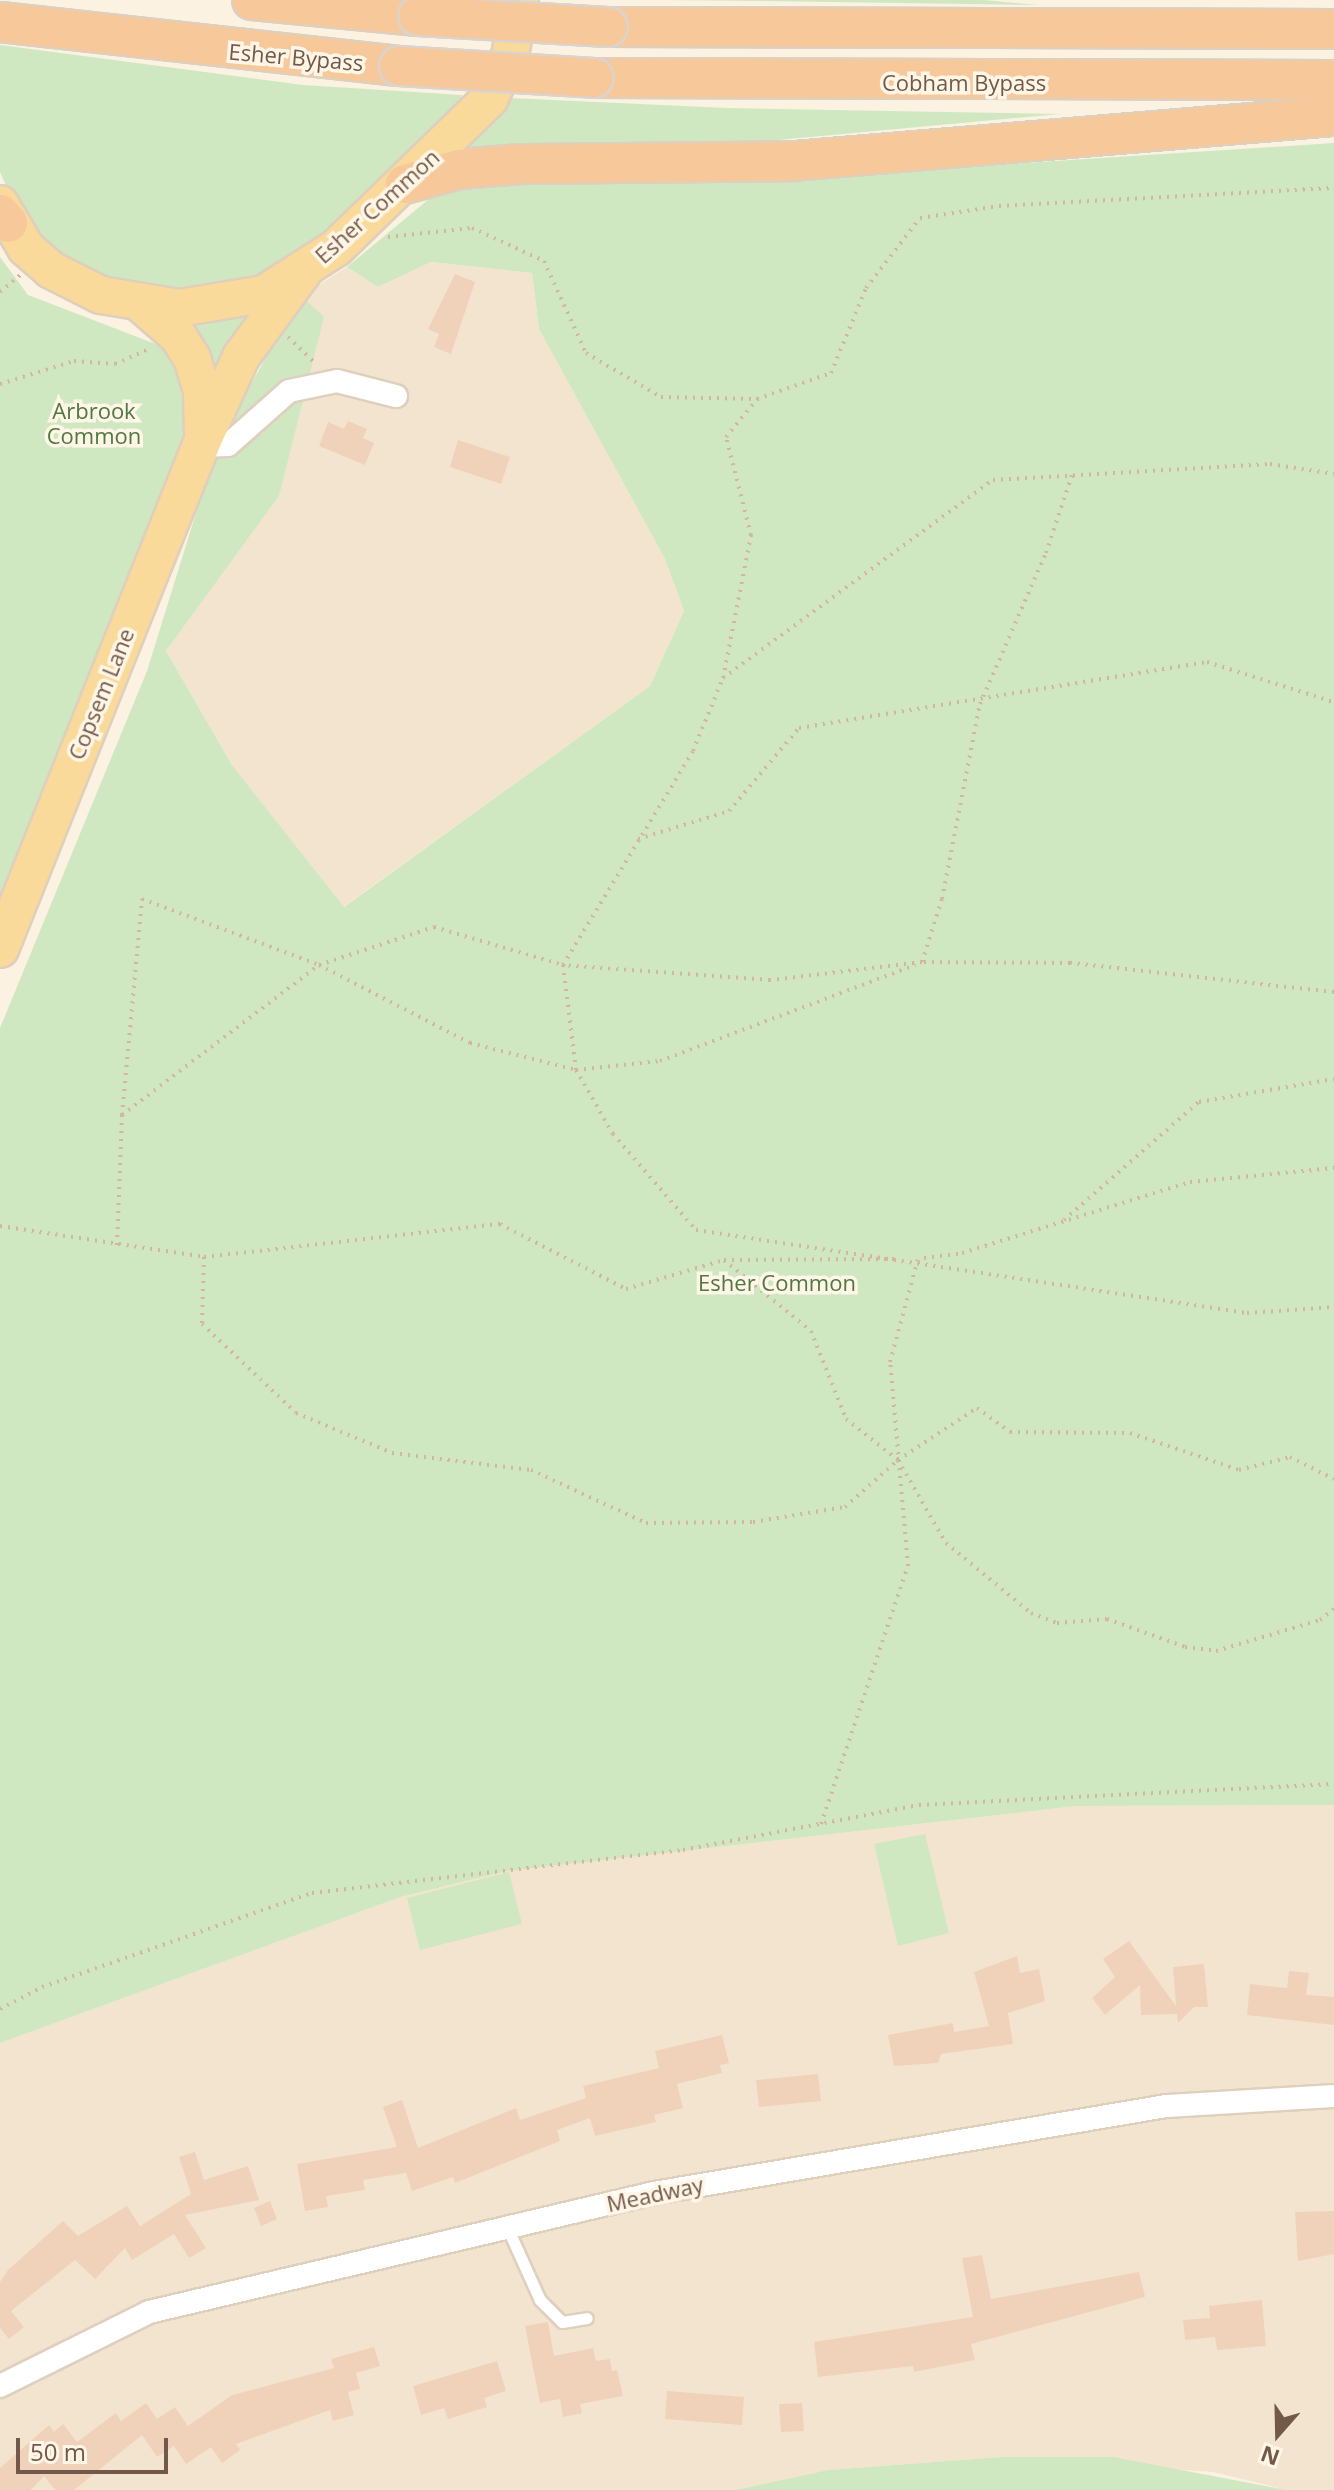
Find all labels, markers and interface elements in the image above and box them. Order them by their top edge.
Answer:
street label: Esher Bypass [228,38,364,76]
street label: Cobham Bypass [882,70,1046,96]
street label: Esher Common [310,143,444,269]
park label: Arbrook Common [47,397,141,448]
street label: Copsem Lane [63,625,139,763]
park label: Esher Common [698,1270,856,1296]
street label: Meadway [604,2171,706,2217]
north arrow [1238,2394,1318,2474]
scale bar [20,2422,172,2472]
text: 50 m [30,2435,86,2468]
text: N [1256,2439,1283,2474]

